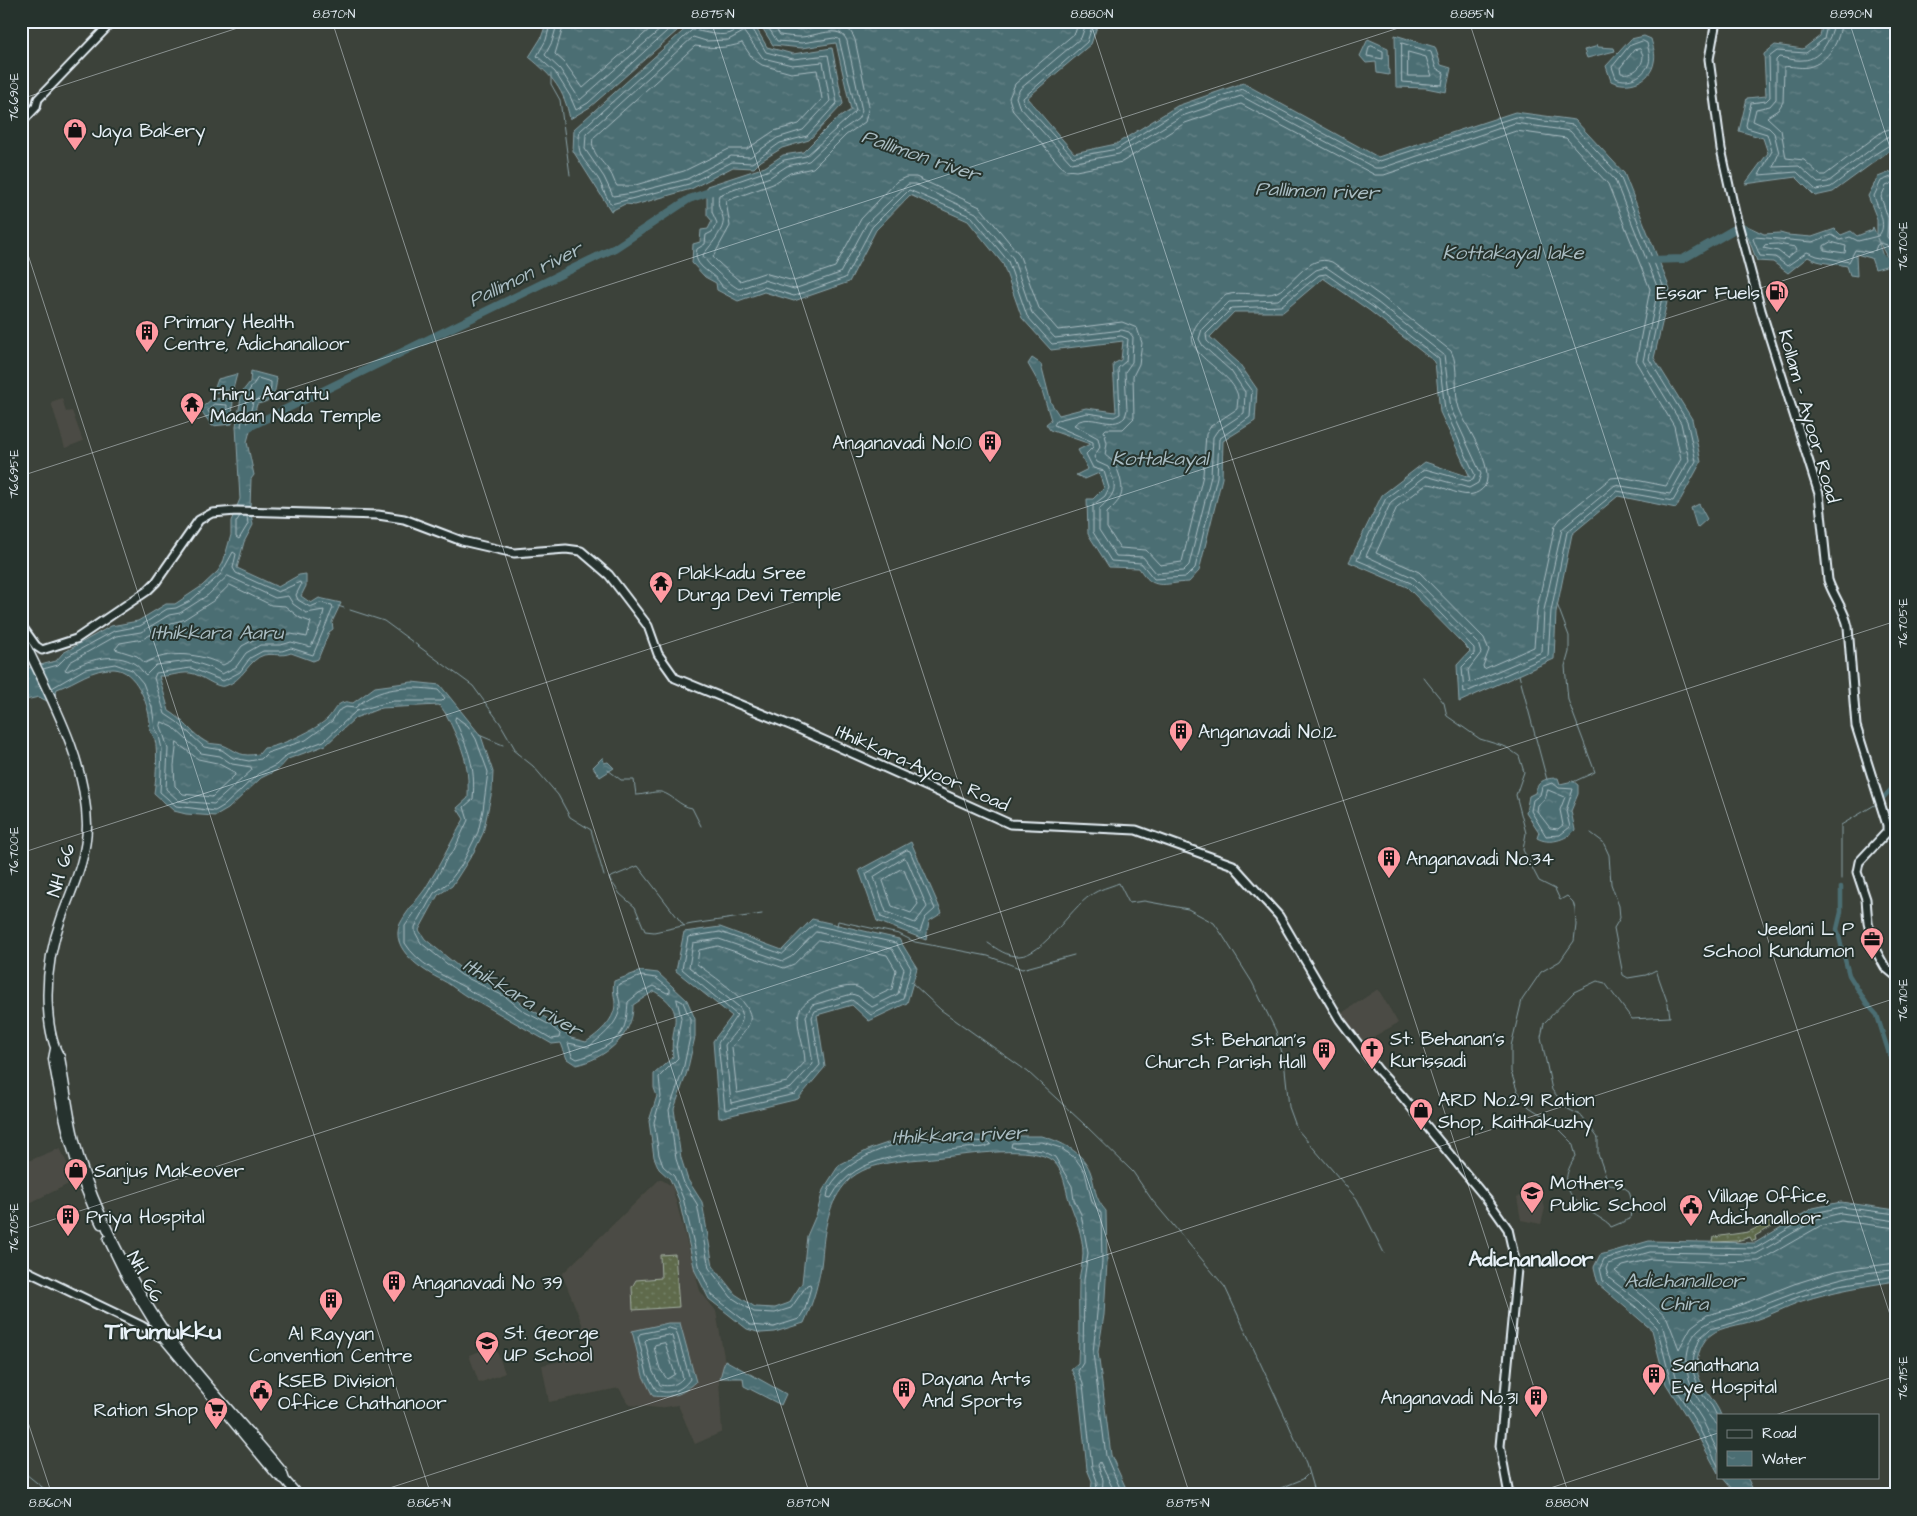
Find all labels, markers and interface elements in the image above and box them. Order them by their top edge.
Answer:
text: 8.870°N [313,6,356,23]
text: 8.875°N [691,6,735,23]
text: 8.880°N [1071,6,1114,23]
text: 8.885°N [1450,6,1494,23]
text: 8.890°N [1830,6,1872,23]
text: 76.690°E [6,73,23,121]
shop icon: Jaya Bakery [62,117,88,151]
place label: Jaya Bakery [92,118,206,146]
water label: Pallimon river [858,123,985,190]
water label: Pallimon river [1255,175,1381,207]
text: 76.700°E [1895,222,1912,270]
water label: Pallimon river [464,234,589,315]
water label: Kottakayal lake [1443,239,1585,268]
fuel station icon: Essar Fuels [1764,279,1790,313]
place label: Essar Fuels [1656,280,1760,307]
place label: Primary Health Centre, Adichanalloor [164,309,350,358]
building icon: Primary Health Centre, Adichanalloor [134,319,160,353]
street label: Kollam - Ayoor Road [1770,326,1846,507]
place label: Thiru Aarattu Madan Nada Temple [210,381,381,430]
temple icon: Thiru Aarattu Madan Nada Temple [179,391,205,425]
building icon: Anganavadi No.10 [977,429,1003,463]
place label: Anganavadi No.10 [832,430,972,458]
water label: Kottakayal [1112,445,1211,474]
text: 76.695°E [6,449,23,499]
place label: Plakkadu Sree Durga Devi Temple [678,560,841,610]
temple icon: Plakkadu Sree Durga Devi Temple [648,570,674,604]
text: 76.705°E [1895,598,1912,648]
water label: Ithikkara Aaru [151,619,285,647]
street label: Ithikkara-Ayoor Road [831,718,1014,820]
building icon: Anganavadi No.12 [1168,718,1194,752]
place label: Anganavadi No.12 [1198,719,1337,747]
text: 76.700°E [6,827,23,875]
street label: NH 66 [41,840,82,901]
building icon: Anganavadi No.34 [1376,845,1402,879]
place label: Anganavadi No.34 [1406,846,1554,874]
place label: Jeelani L P School Kundumon [1703,916,1854,965]
office icon: Jeelani L P School Kundumon [1859,926,1885,960]
water label: Ithikkara river [458,951,589,1045]
text: 76.710°E [1895,979,1912,1021]
place label: St: Behanan's Kurissadi [1390,1026,1505,1075]
place label: St: Behanan's Church Parish Hall [1145,1027,1306,1076]
church icon: St: Behanan's Kurissadi [1359,1036,1385,1070]
building icon: St: Behanan's Church Parish Hall [1311,1037,1337,1071]
place label: ARD No.291 Ration Shop, Kaithakuzhy [1438,1087,1595,1137]
shop icon: ARD No.291 Ration Shop, Kaithakuzhy [1408,1097,1434,1131]
water label: Ithikkara river [891,1119,1029,1151]
shop icon: Sanjus Makeover [63,1157,89,1191]
place label: Sanjus Makeover [94,1158,245,1185]
place label: Mothers Public School [1550,1170,1666,1219]
school or university icon: Mothers Public School [1519,1180,1545,1214]
place label: Village Office, Adichanalloor [1708,1183,1830,1232]
public building icon: Village Office, Adichanalloor [1678,1193,1704,1227]
text: 76.705°E [6,1203,23,1253]
building icon: Priya Hospital [55,1203,81,1237]
place label: Priya Hospital [86,1204,205,1232]
district label: Adichanalloor [1469,1245,1594,1274]
street label: NH 66 [120,1246,170,1307]
water label: Adichanalloor Chira [1625,1267,1745,1318]
building icon: Anganavadi No 39 [381,1269,407,1303]
place label: Anganavadi No 39 [412,1270,563,1298]
building icon: Al Rayyan Convention Centre [318,1287,344,1321]
district label: Tirumukku [104,1315,221,1349]
place label: St. George UP School [504,1320,599,1369]
place label: Al Rayyan Convention Centre [249,1321,413,1370]
school or university icon: St. George UP School [474,1330,500,1364]
place label: Sanathana Eye Hospital [1672,1352,1777,1402]
text: 76.715°E [1895,1356,1912,1400]
building icon: Sanathana Eye Hospital [1641,1362,1667,1396]
place label: Dayana Arts And Sports [922,1366,1031,1415]
place label: KSEB Division Office Chathanoor [278,1368,447,1417]
building icon: Dayana Arts And Sports [891,1376,917,1410]
public building icon: KSEB Division Office Chathanoor [248,1378,274,1412]
building icon: Anganavadi No.31 [1523,1384,1549,1418]
place label: Anganavadi No.31 [1381,1385,1519,1413]
supermarket icon: Ration Shop [203,1396,229,1430]
place label: Ration Shop [94,1397,198,1424]
legend [1717,1414,1880,1478]
text: Road [1762,1423,1797,1444]
text: Water [1762,1449,1806,1470]
text: 8.860°N [29,1495,72,1512]
text: 8.865°N [407,1495,451,1512]
text: 8.870°N [787,1495,830,1512]
text: 8.875°N [1166,1495,1210,1512]
text: 8.880°N [1546,1495,1589,1512]

